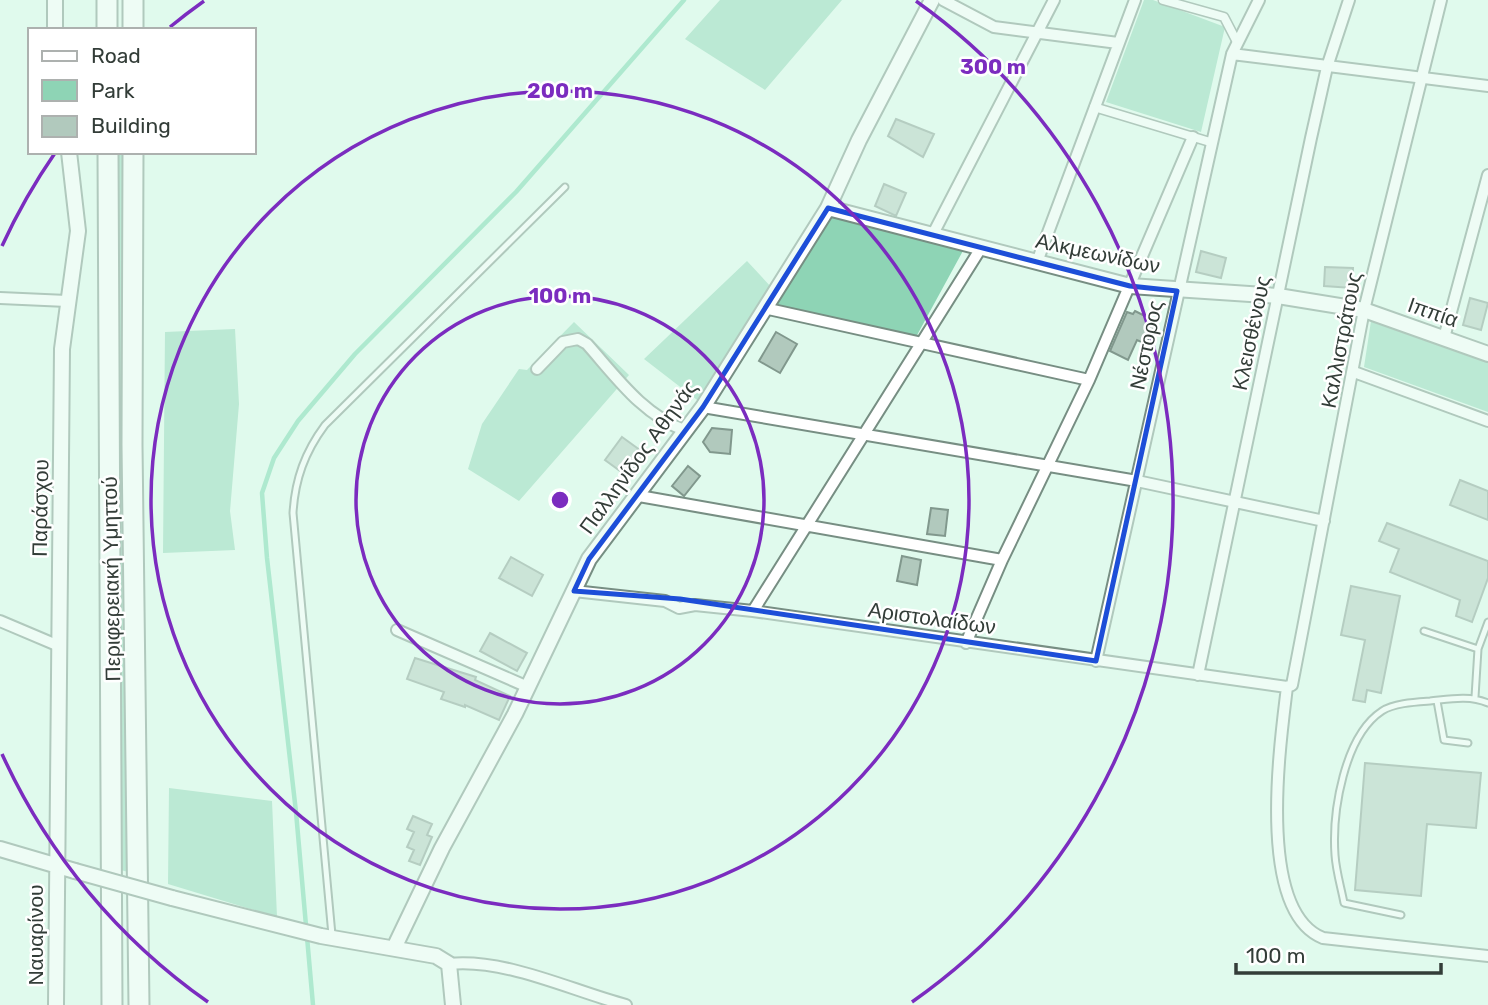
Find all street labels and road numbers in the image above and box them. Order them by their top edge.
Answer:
street label: Αλκμεωνίδων [1033,228,1163,278]
street label: Καλλιστράτους [1316,270,1366,410]
street label: Κλεισθένους [1227,274,1275,392]
street label: Ιππία [1405,292,1461,332]
street label: Νέστορος [1124,298,1168,392]
street label: Παλληνίδος Αθηνάς [574,375,702,539]
street label: Παράσχου [27,459,53,557]
street label: Περιφερειακή Υμηττού [97,476,125,682]
street label: Αριστολαίδων [867,597,997,639]
street label: Ναυαρίνου [23,884,48,986]

